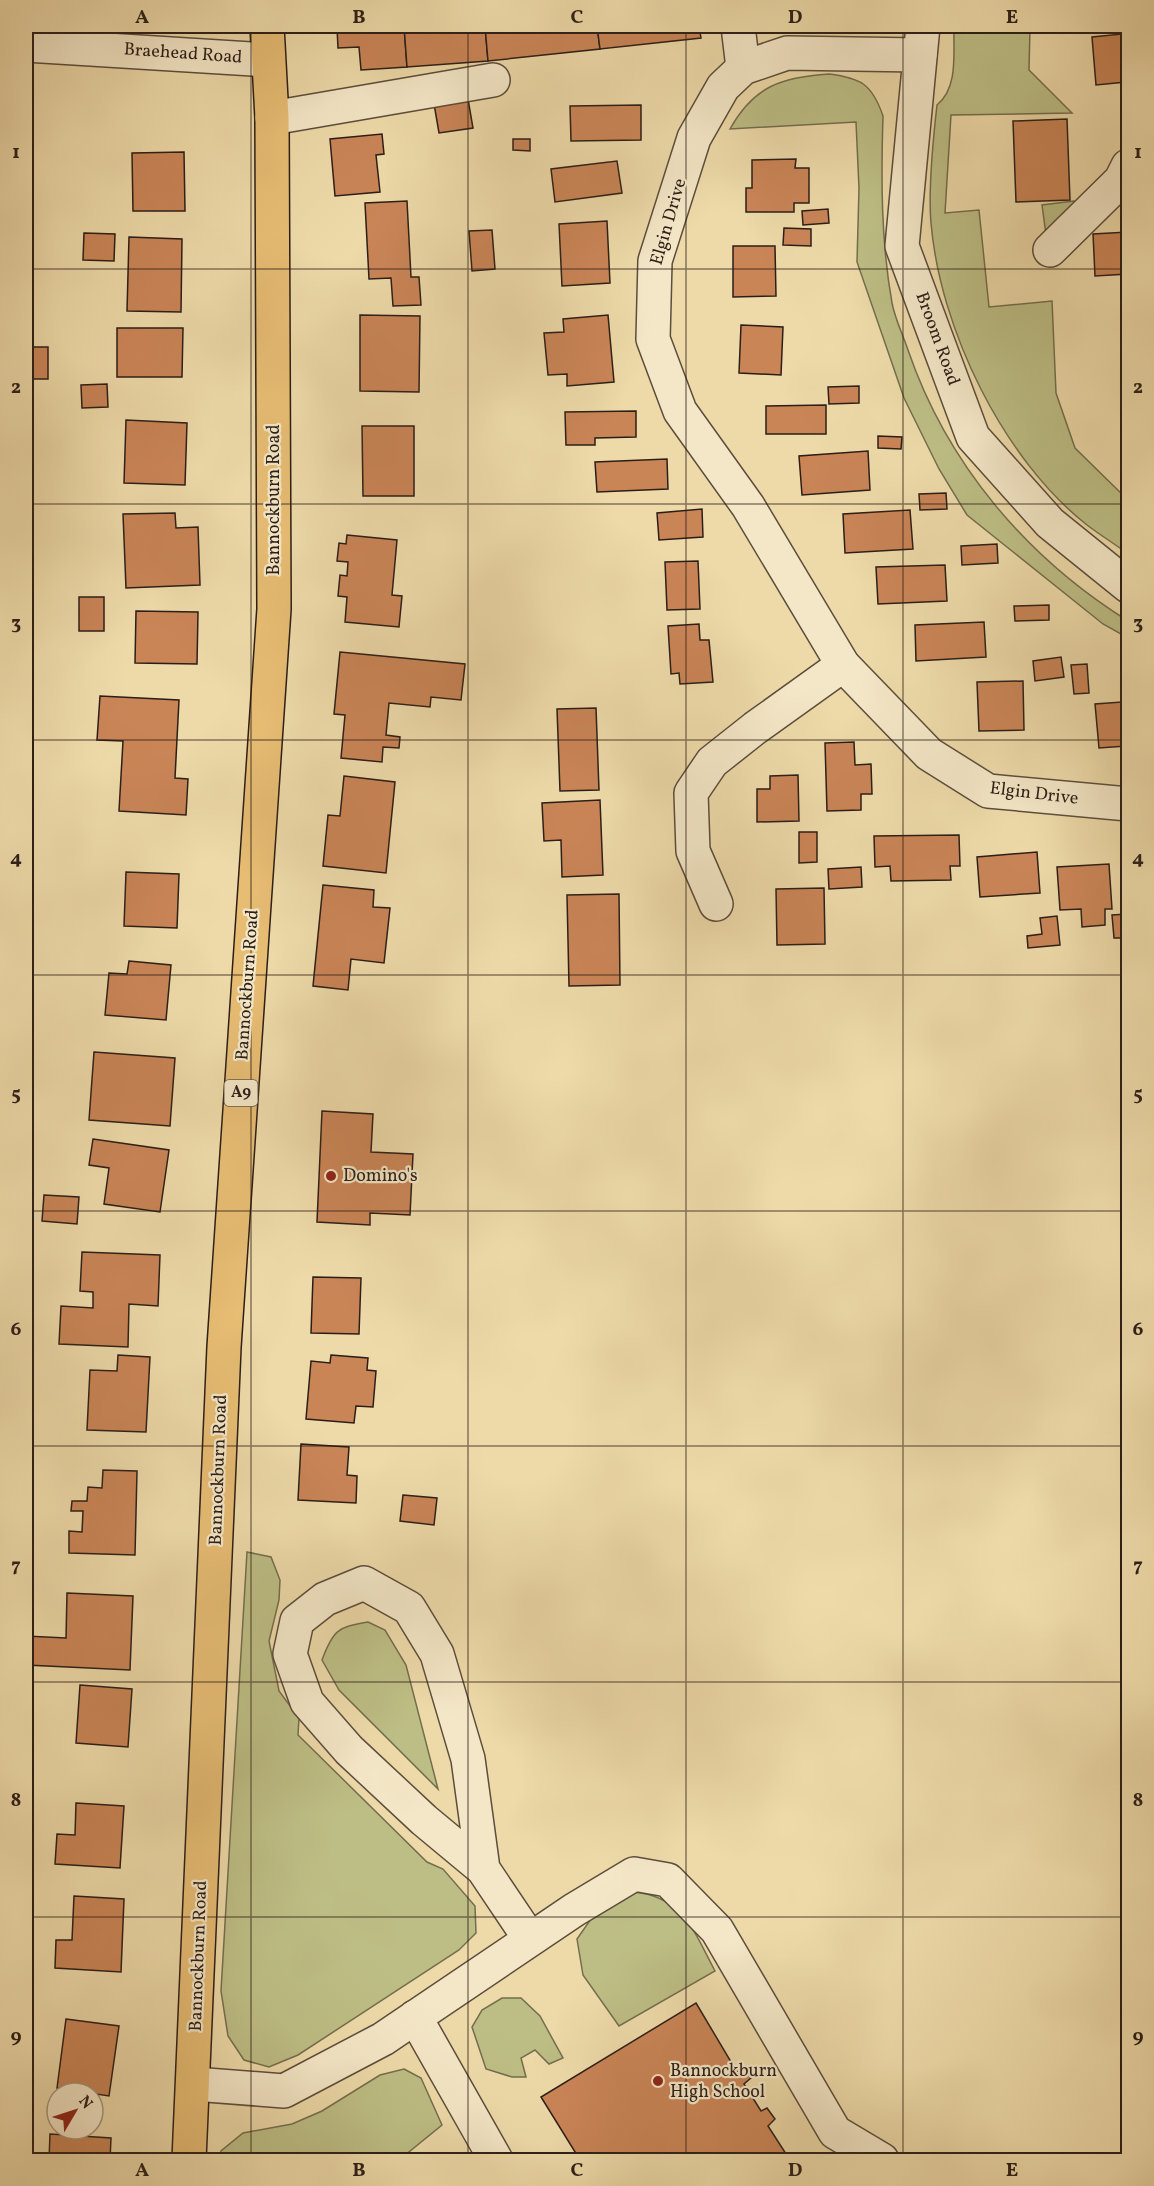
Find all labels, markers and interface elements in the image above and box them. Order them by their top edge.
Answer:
text: A [135,4,149,32]
text: B [352,4,366,32]
text: C [571,4,584,32]
text: D [788,4,802,32]
text: E [1006,4,1018,32]
street label: Braehead Road [123,37,243,71]
text: 1 [12,139,20,167]
text: 1 [1134,139,1142,167]
street label: Elgin Drive [645,176,693,268]
street label: Broom Road [908,289,966,389]
text: 2 [11,374,21,402]
text: 2 [1133,374,1143,402]
street label: Bannockburn Road [262,424,287,576]
text: 3 [11,610,21,638]
text: 3 [1133,610,1143,638]
street label: Elgin Drive [988,776,1080,812]
text: 4 [10,845,22,873]
text: 4 [1132,845,1144,873]
street label: Bannockburn Road [230,909,266,1061]
road number: A9 [224,1080,258,1106]
text: 5 [11,1081,21,1109]
text: 5 [1133,1081,1143,1109]
place label: Domino's [343,1164,418,1189]
marker: Domino's [324,1169,338,1183]
text: 6 [11,1316,22,1344]
text: 6 [1133,1316,1144,1344]
street label: Bannockburn Road [204,1394,234,1546]
text: 7 [11,1552,21,1580]
text: 7 [1133,1552,1143,1580]
text: 8 [11,1787,21,1815]
text: 8 [1133,1787,1143,1815]
street label: Bannockburn Road [184,1880,214,2032]
text: 9 [10,2023,22,2051]
text: 9 [1132,2023,1144,2051]
place label: Bannockburn High School [670,2059,777,2105]
marker: Bannockburn High School [651,2074,665,2088]
north arrow [45,2081,105,2141]
text: N [73,2091,98,2115]
text: A [135,2157,149,2185]
text: B [352,2157,366,2185]
text: C [571,2157,584,2185]
text: D [788,2157,802,2185]
text: E [1006,2157,1018,2185]

